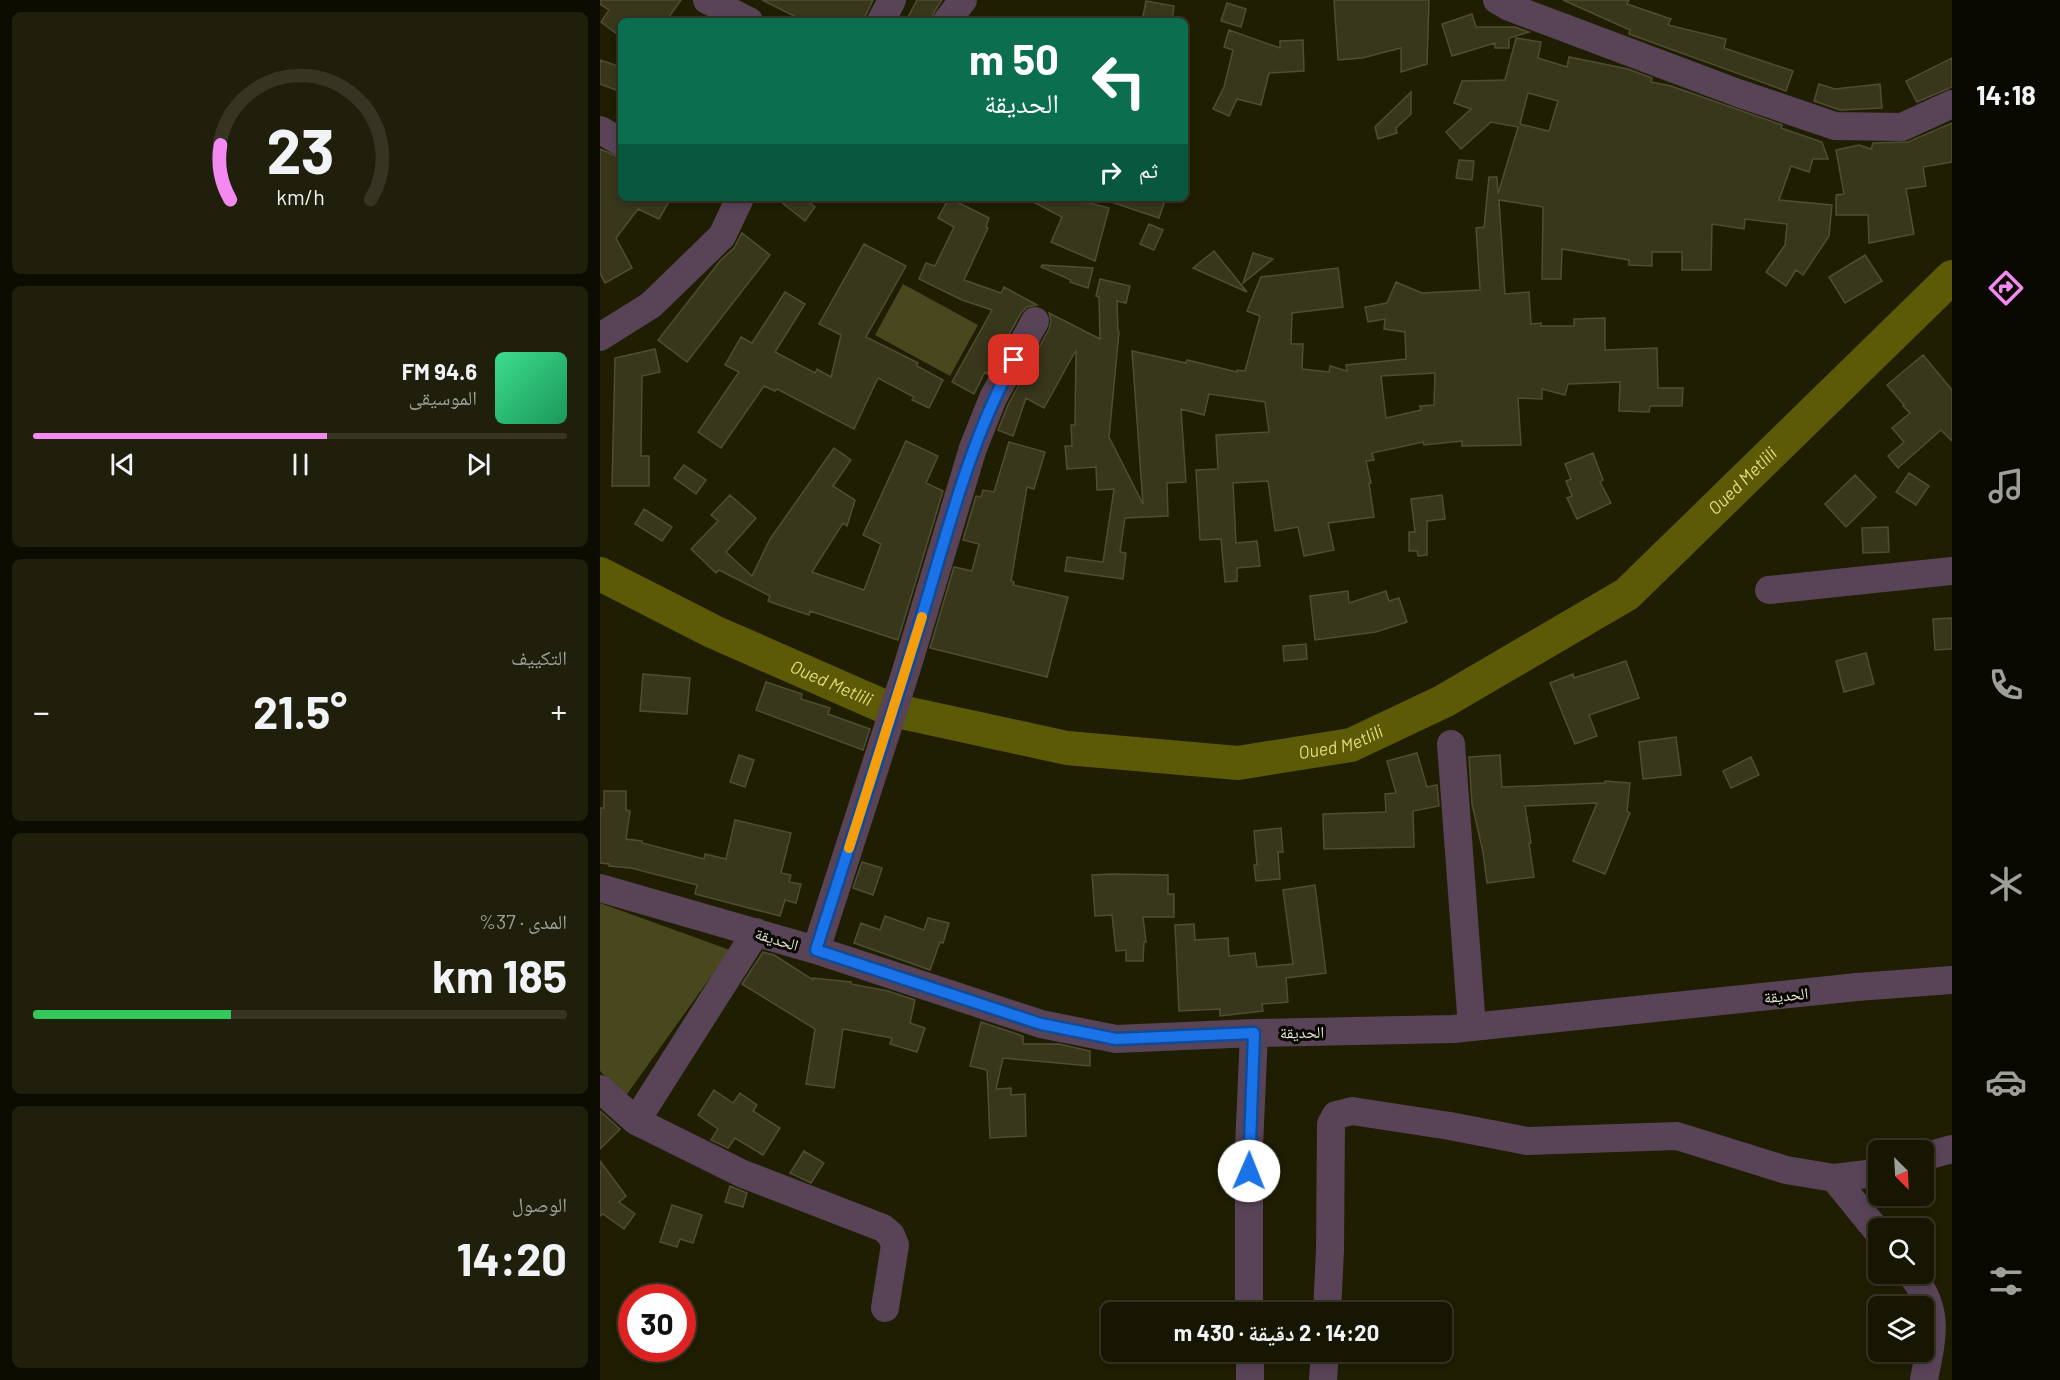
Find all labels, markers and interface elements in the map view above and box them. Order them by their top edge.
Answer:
text: 50 m [969,33,1059,83]
icon: left [1080,42,1158,120]
text: 14:18 [1976,78,2036,110]
text: الحديقة [984,86,1059,118]
text: 23 [266,112,334,186]
icon: right [1094,156,1127,189]
text: ثم [1139,156,1158,182]
text: km/h [276,184,324,209]
icon: directions [1985,267,2027,309]
pin [988,334,1039,385]
icon: arrive [997,343,1030,376]
text: 94.6 FM [402,358,477,384]
text: الموسيقى [409,385,477,409]
water label: Oued Metlili [1703,442,1781,519]
icon: previous [106,448,139,481]
icon: pause [284,448,317,481]
icon: next [462,448,495,481]
icon: music [1985,465,2027,507]
text: التكييف [511,645,567,669]
water label: Oued Metlili [787,655,877,710]
icon: phone [1985,664,2027,706]
text: 21.5° [253,684,347,738]
text: − [33,691,50,731]
text: + [551,691,567,731]
water label: Oued Metlili [1297,719,1387,763]
icon: climate [1985,863,2027,905]
text: المدى · 37% [479,909,567,933]
street label: الحديقة [753,923,801,954]
text: 185 km [432,948,567,1002]
street label: الحديقة [1763,983,1809,1007]
street label: الحديقة [1280,1022,1324,1042]
icon: car [1985,1061,2027,1103]
position arrow [1217,1139,1281,1203]
north arrow [1868,1140,1934,1206]
map controls [1868,1140,1934,1362]
text: الوصول [512,1192,567,1216]
button: search [1868,1218,1934,1284]
text: 14:20 [457,1231,567,1285]
icon: filters [1985,1260,2027,1302]
speed limit sign: 30 [618,1284,696,1362]
button: layers [1868,1296,1934,1362]
text: 14:20 · 2 دقيقة · 430 m [1174,1319,1379,1345]

